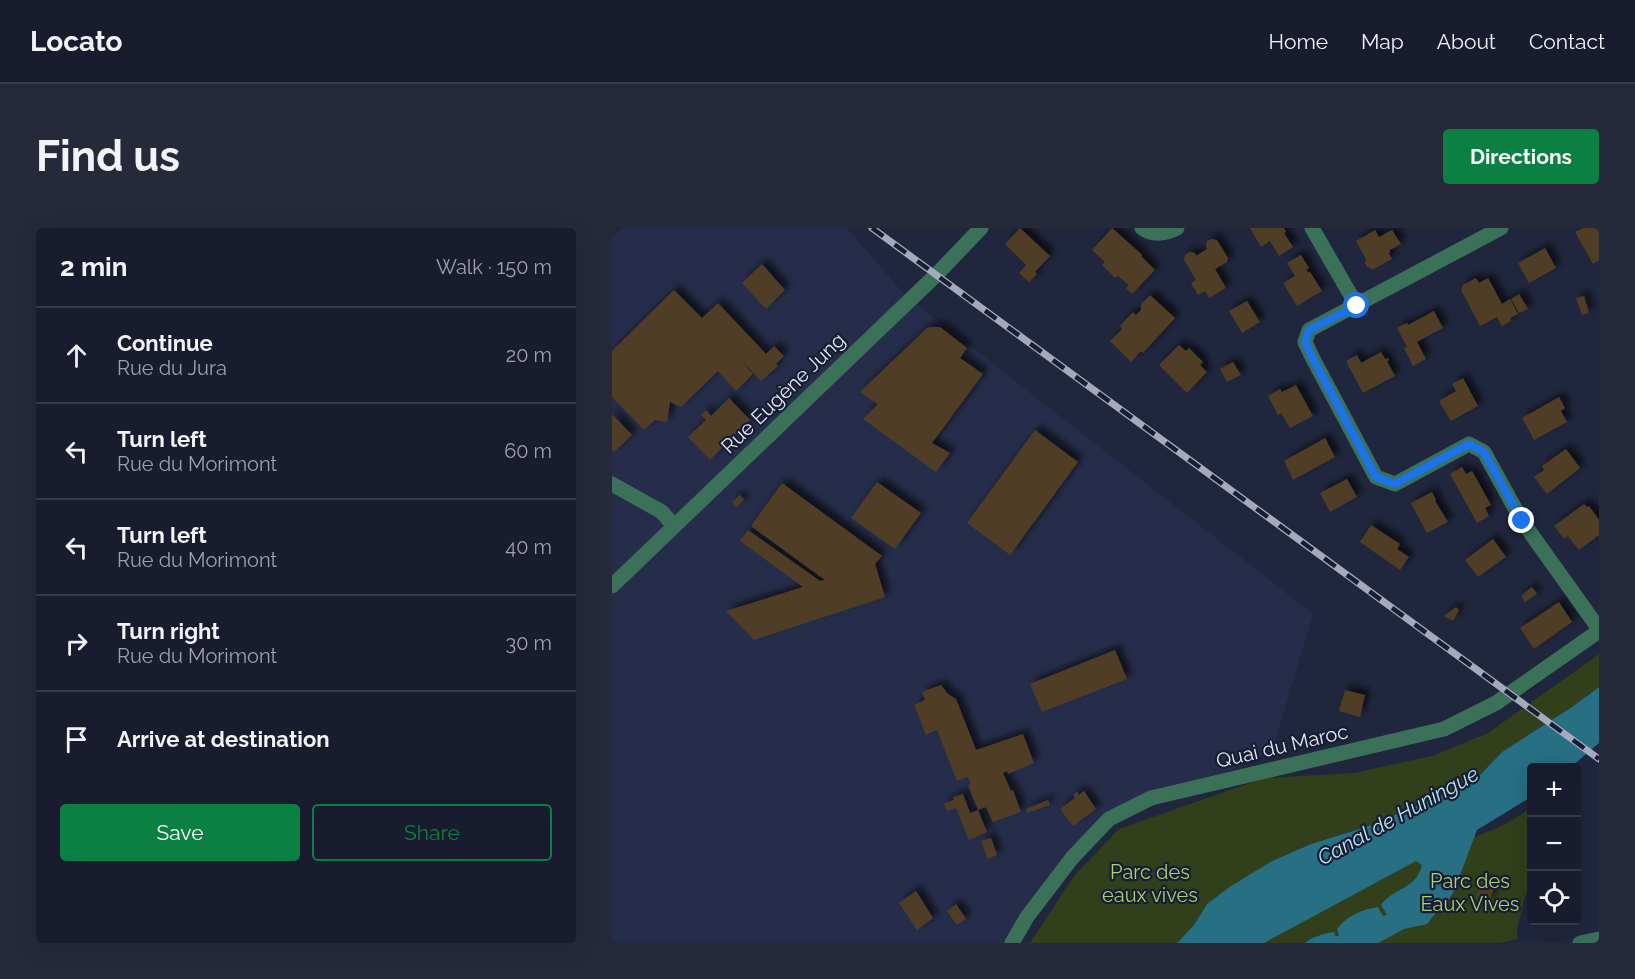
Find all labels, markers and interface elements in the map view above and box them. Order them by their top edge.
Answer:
text: Locato [30,25,122,58]
text: Home [1269,29,1328,54]
text: Map [1361,29,1404,54]
text: About [1437,29,1496,54]
text: Contact [1529,29,1605,54]
button: Directions [1443,129,1599,184]
text: Find us [36,132,180,181]
text: 2 min [60,252,127,282]
text: Walk · 150 m [436,255,552,279]
route start [1343,292,1369,318]
street label: Rue Eugène Jung [716,328,850,458]
text: Continue [117,330,213,356]
icon: ahead [60,339,93,372]
text: 20 m [506,343,552,367]
text: Rue du Jura [117,356,227,380]
text: Turn left [117,426,207,452]
icon: left [60,435,93,468]
text: 60 m [504,439,552,463]
text: Rue du Morimont [117,452,277,476]
route end [1508,507,1534,533]
text: Turn left [117,522,207,548]
icon: left [60,531,93,564]
text: 40 m [505,535,552,559]
text: Rue du Morimont [117,548,277,572]
text: Turn right [117,618,220,644]
icon: right [60,627,93,660]
text: 30 m [506,631,552,655]
text: Rue du Morimont [117,644,277,668]
street label: Quai du Maroc [1214,719,1350,773]
icon: arrive [60,723,93,756]
text: Arrive at destination [117,726,330,752]
water label: Canal de Huningue [1313,761,1483,870]
map controls [1527,763,1581,925]
button: + [1527,763,1581,817]
button: Save [60,804,300,861]
button: Share [312,804,552,861]
button: − [1527,817,1581,871]
park label: Parc des eaux vives [1102,860,1198,907]
park label: Parc des Eaux Vives [1420,869,1520,916]
button: locate [1527,871,1581,925]

